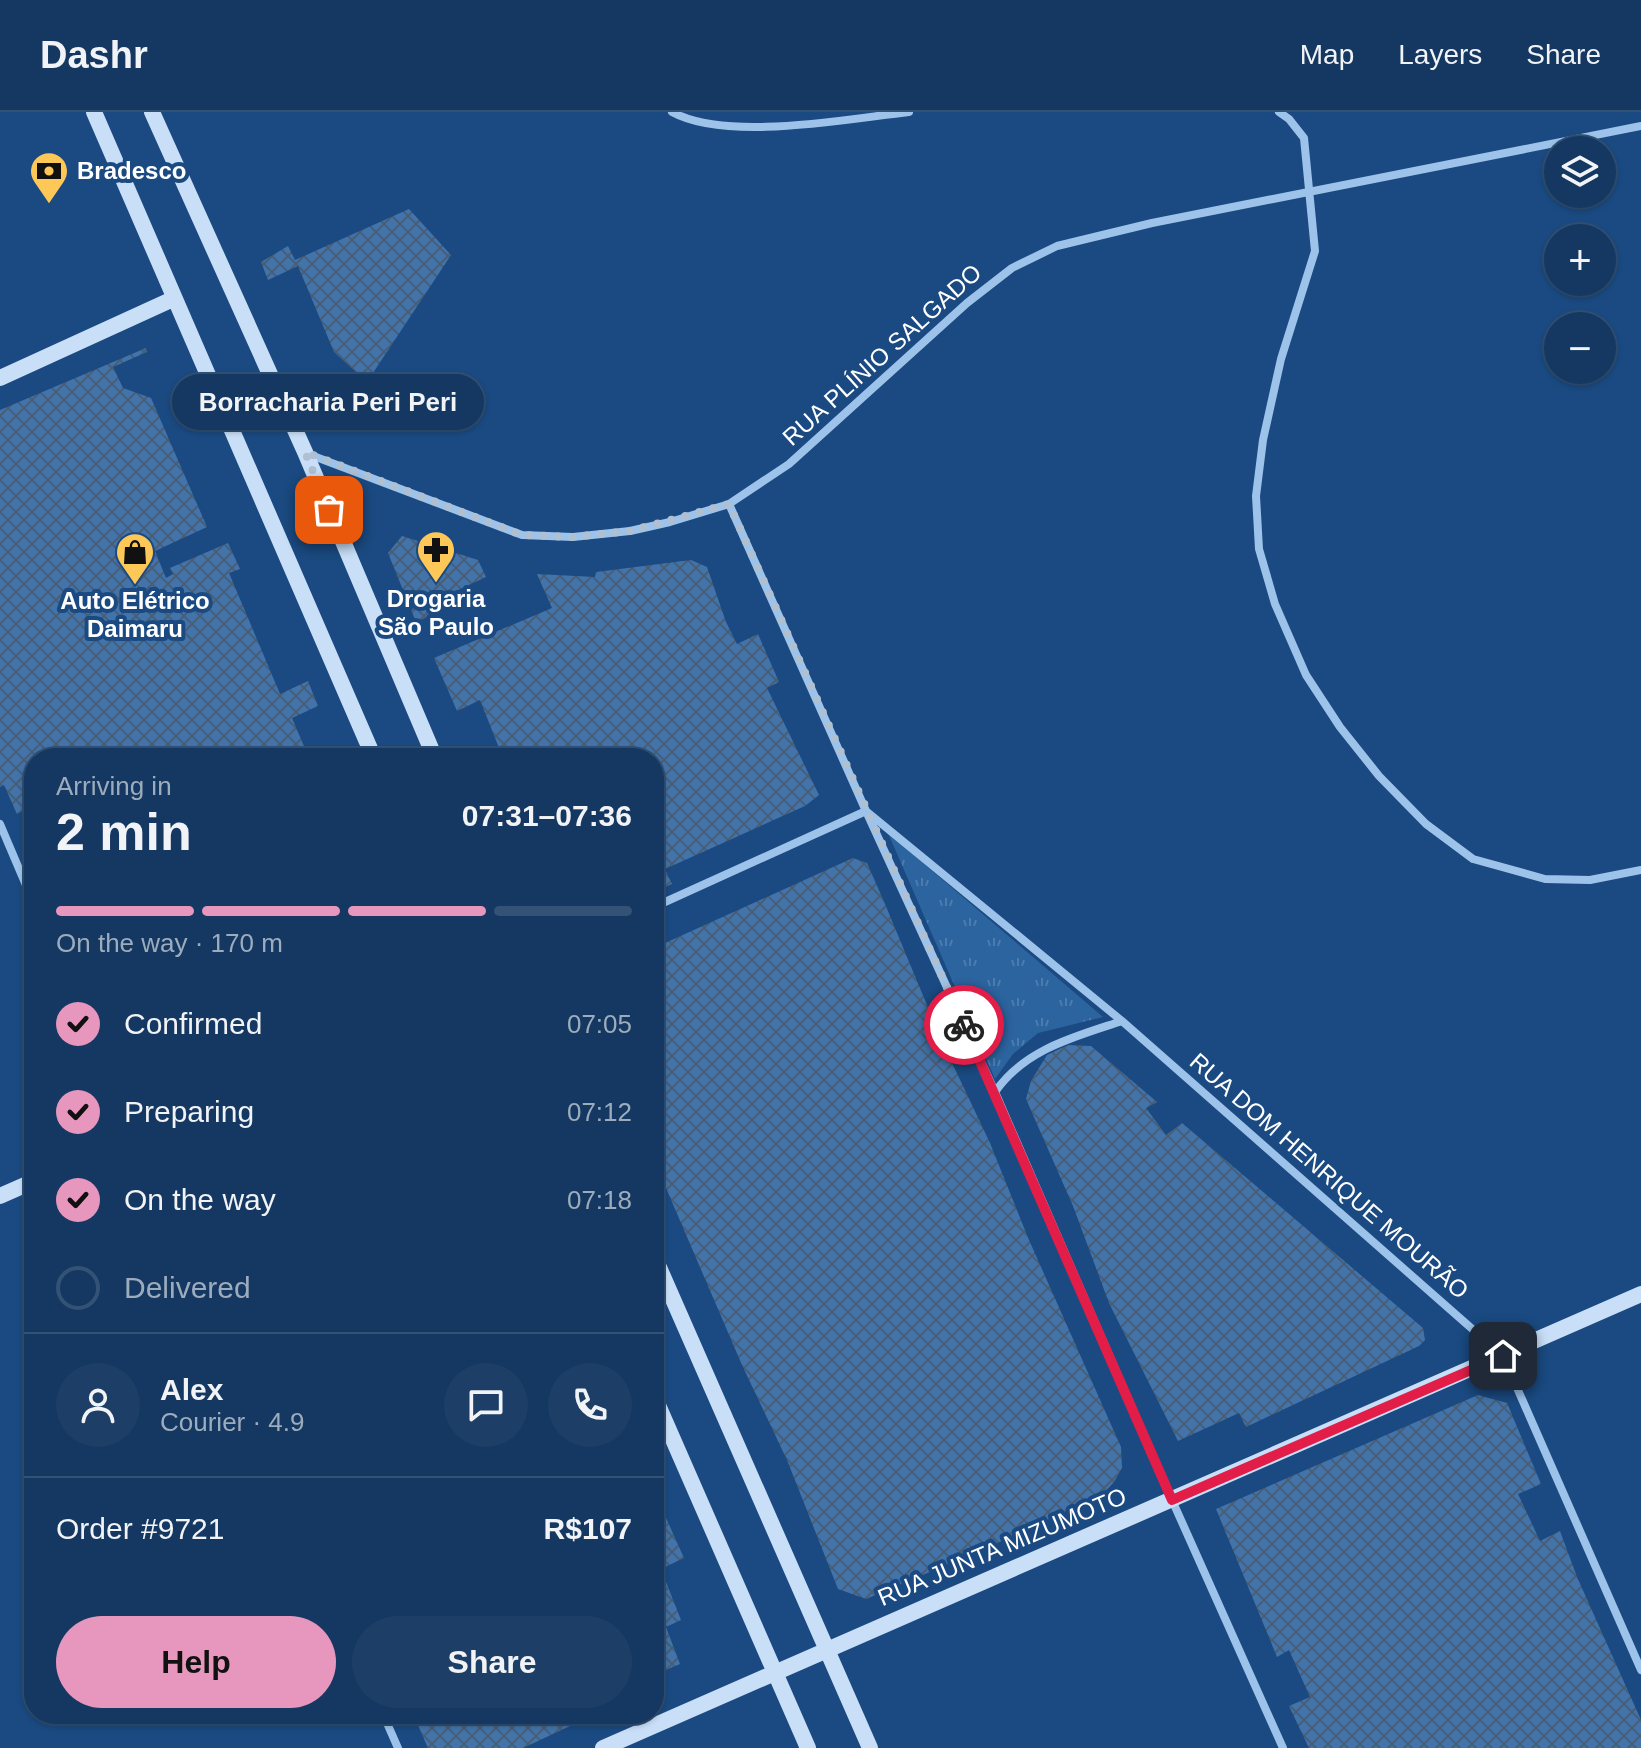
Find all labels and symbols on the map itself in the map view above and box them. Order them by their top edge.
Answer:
bank icon: Bradesco [28,150,70,205]
place label: Bradesco [77,157,186,184]
street label: RUA PLÍNIO SALGADO [777,258,986,451]
callout: Borracharia Peri Peri [173,374,485,430]
pin [295,476,363,544]
pharmacy icon: Drogaria São Paulo [415,529,457,584]
shop icon: Auto Elétrico Daimaru [114,531,156,586]
place label: Drogaria São Paulo [378,585,494,640]
place label: Auto Elétrico Daimaru [60,587,210,642]
courier [924,985,1004,1065]
street label: RUA DOM HENRIQUE MOURÃO [1185,1047,1474,1304]
pin [1469,1322,1537,1390]
street label: RUA JUNTA MIZUMOTO [874,1482,1130,1611]

